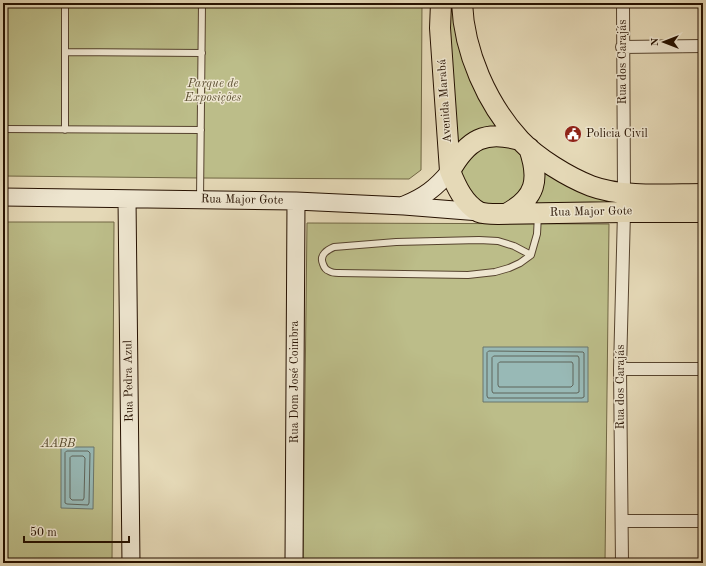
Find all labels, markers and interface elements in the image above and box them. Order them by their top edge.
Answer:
street label: Rua dos Carajás [617,20,629,104]
north arrow [644,22,684,62]
text: N [650,37,661,46]
street label: Avenida Marabá [436,59,454,143]
park label: Parque de Exposições [184,78,241,104]
public building icon: Policia Civil [563,124,583,144]
place label: Policia Civil [586,128,648,140]
street label: Rua Major Gote [201,193,284,207]
street label: Rua Major Gote [550,205,633,219]
street label: Rua Dom José Coimbra [289,321,301,443]
street label: Rua Pedra Azul [122,340,136,422]
street label: Rua dos Carajás [615,345,627,429]
park label: AABB [40,438,76,450]
scale bar [24,518,129,544]
text: 50 m [30,526,57,539]

